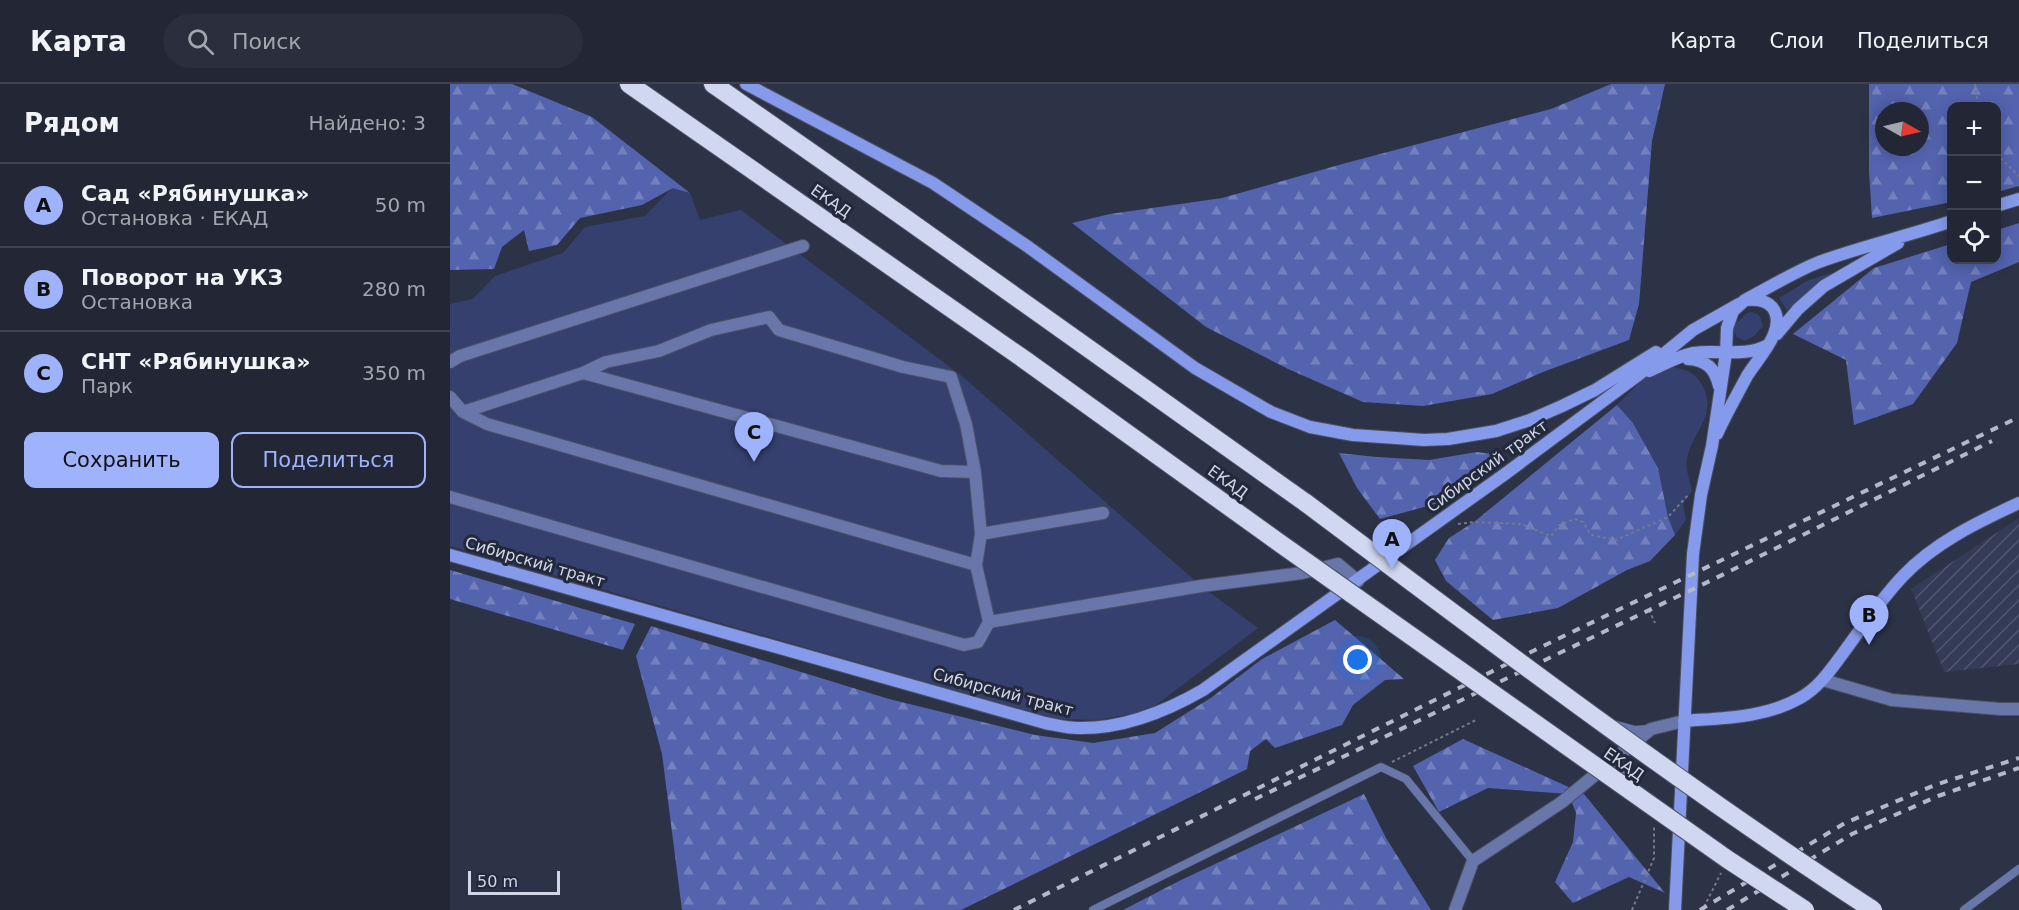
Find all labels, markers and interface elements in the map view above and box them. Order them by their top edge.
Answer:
search box [163,14,583,68]
text: Карта [30,25,127,58]
icon: search [184,25,217,58]
text: Поиск [232,29,302,54]
text: Карта [1670,29,1736,53]
text: Слои [1769,29,1824,53]
text: Поделиться [1857,29,1989,53]
north arrow [1875,102,1929,156]
map controls [1947,102,2001,264]
button: + [1947,102,2001,156]
text: Рядом [24,108,120,138]
text: Найдено: 3 [308,111,426,135]
button: − [1947,156,2001,210]
street label: ЕКАД [807,180,855,222]
text: Сад «Рябинушка» [81,181,310,206]
text: A [36,193,51,217]
text: 50 m [375,193,426,217]
text: Остановка · ЕКАД [81,206,268,230]
button: locate [1947,210,2001,264]
text: Поворот на УКЗ [81,265,283,290]
text: B [36,277,51,301]
text: 280 m [362,277,426,301]
text: Остановка [81,290,193,314]
text: СНТ «Рябинушка» [81,349,310,374]
text: C [36,361,51,385]
text: 350 m [362,361,426,385]
text: Парк [81,374,133,398]
pin: C [734,412,774,462]
street label: Сибирский тракт [1423,416,1551,516]
button: Сохранить [24,432,219,488]
button: Поделиться [231,432,426,488]
street label: ЕКАД [1204,461,1252,503]
pin: A [1372,520,1412,569]
street label: Сибирский тракт [463,533,607,591]
pin: B [1850,596,1888,645]
your location [1343,645,1372,674]
street label: Сибирский тракт [931,664,1075,720]
street label: ЕКАД [1600,743,1648,785]
scale bar [468,868,560,896]
text: 50 m [477,872,518,891]

